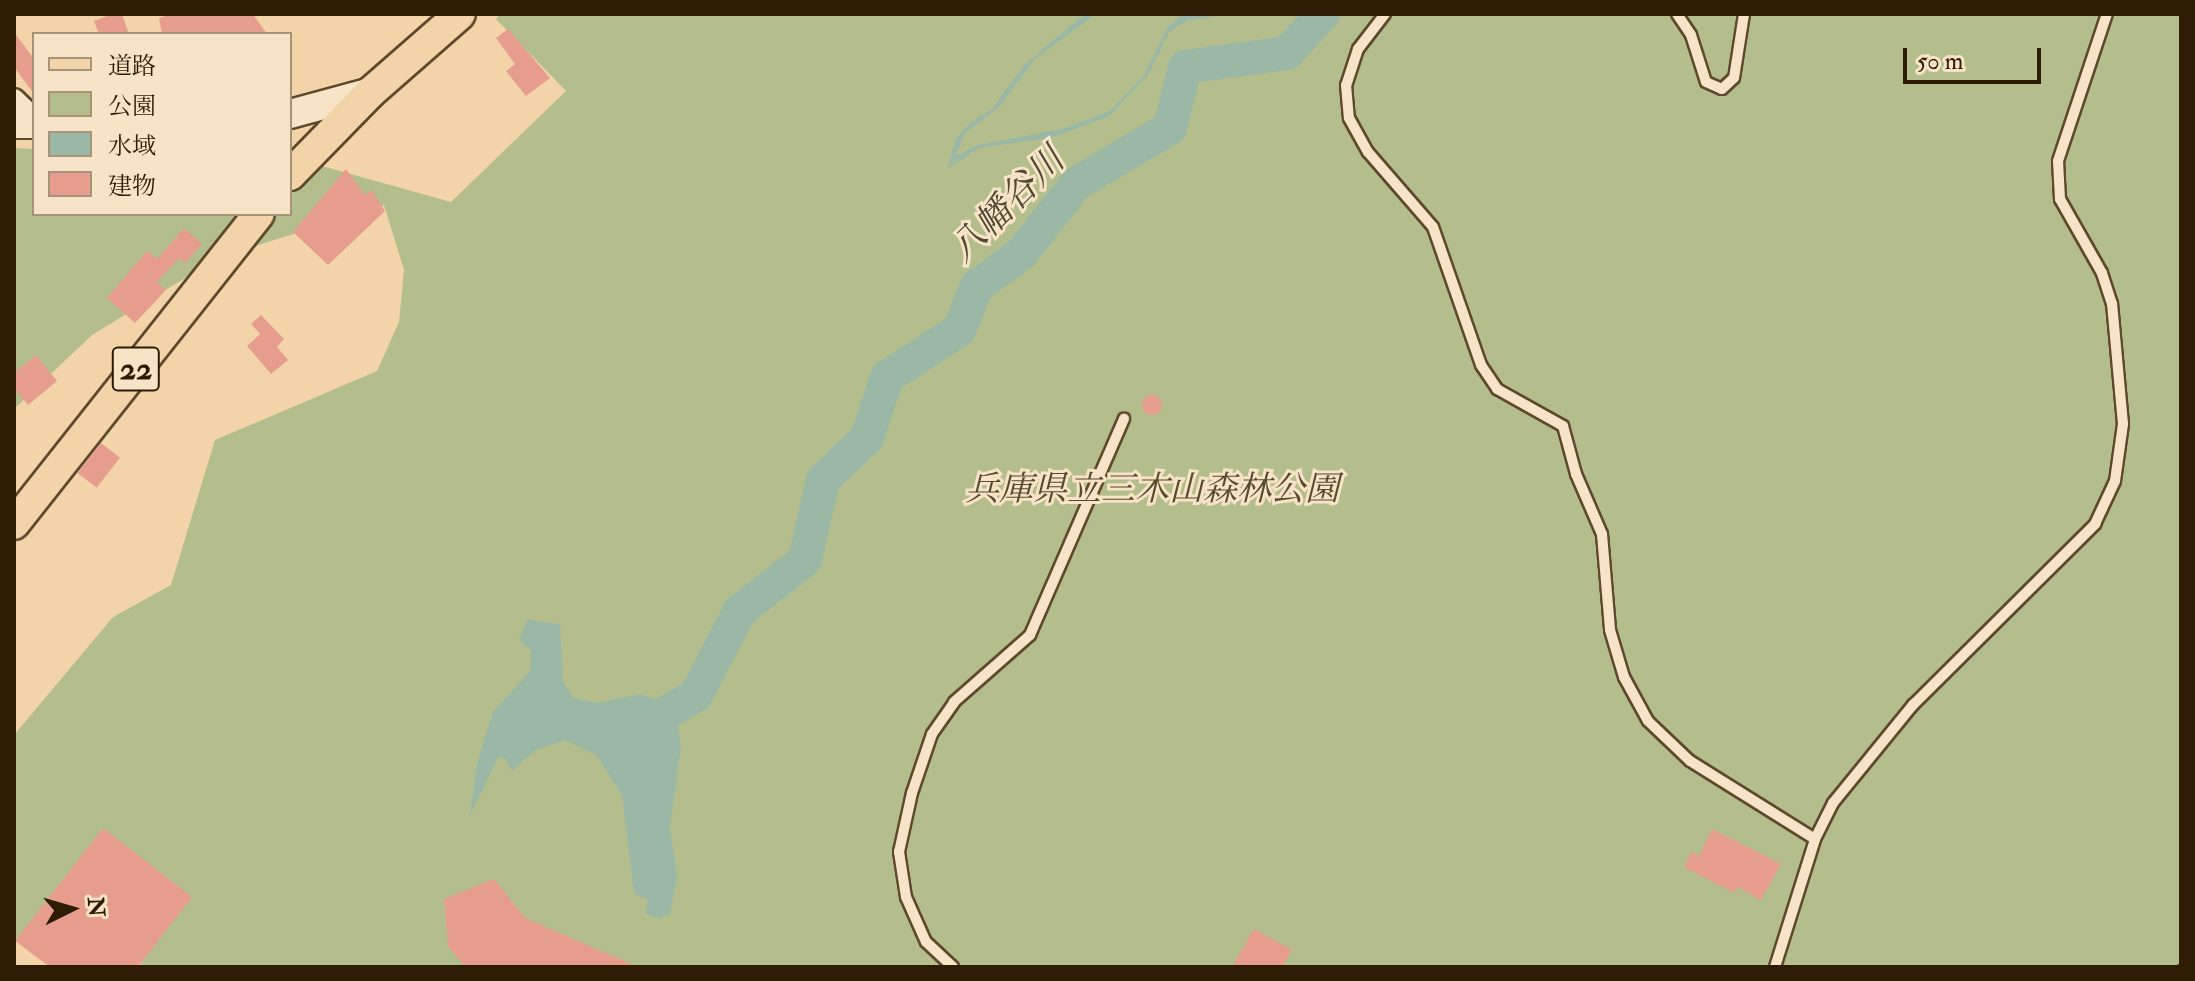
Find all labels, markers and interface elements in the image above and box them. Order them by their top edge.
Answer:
legend [32,32,292,216]
scale bar [1907,32,2045,82]
text: 50 m [1917,46,1963,77]
text: 道路 [108,51,156,82]
text: 公園 [108,91,156,122]
text: 水域 [108,131,156,162]
water label: 八幡谷川 [941,139,1073,271]
text: 建物 [108,171,156,202]
road number: 22 [110,341,162,397]
park label: 兵庫県立三木山森林公園 [965,470,1339,510]
north arrow [32,869,112,949]
text: N [81,896,111,918]

